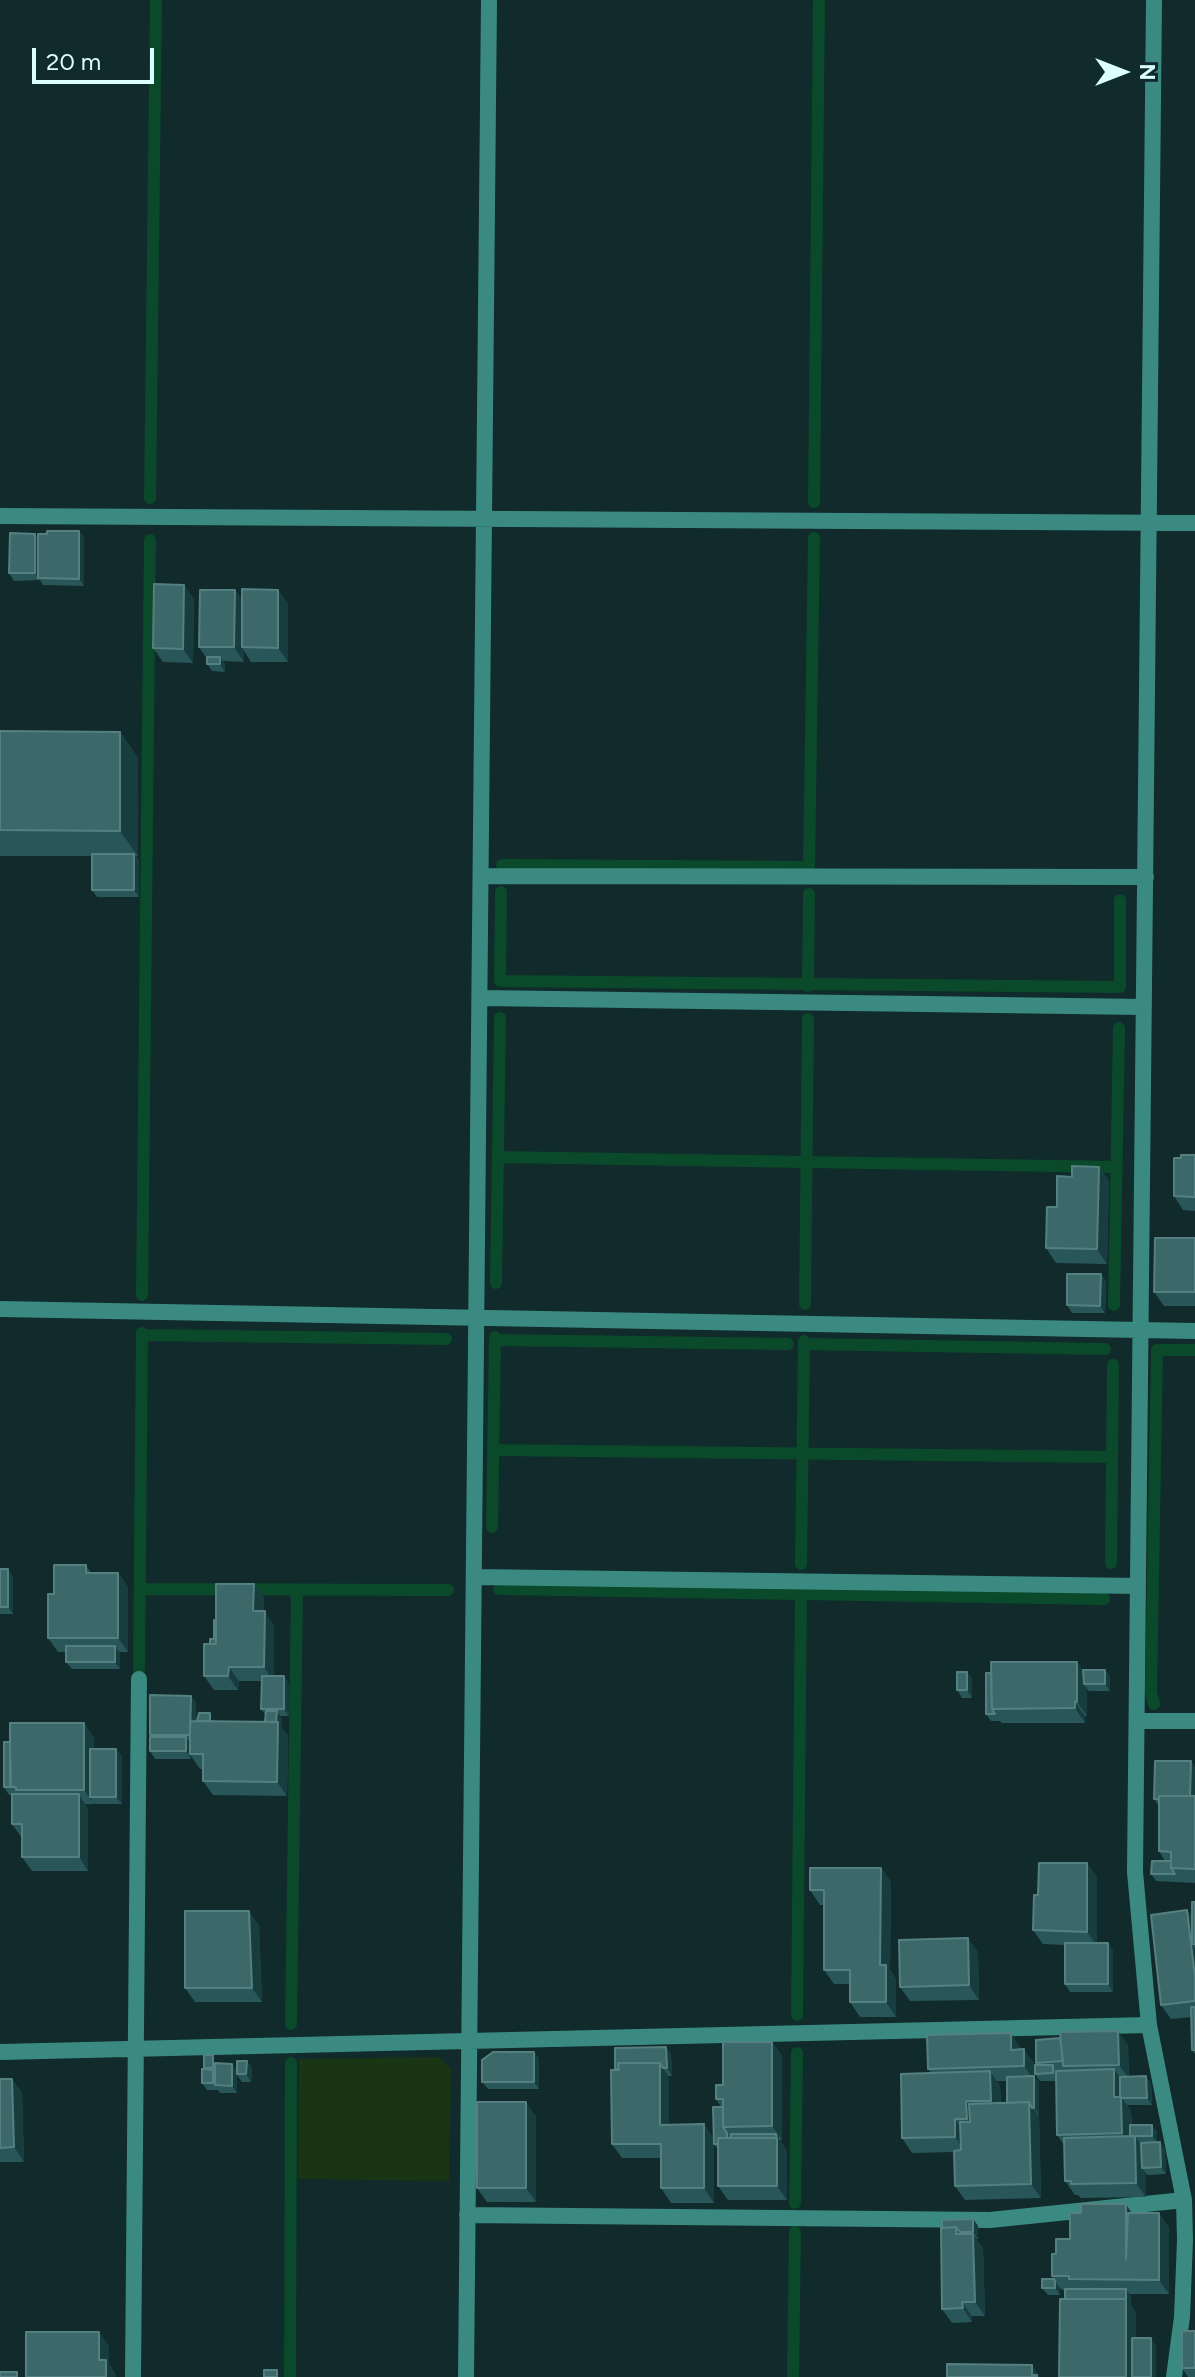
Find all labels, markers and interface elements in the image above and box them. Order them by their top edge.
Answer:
scale bar [36,32,158,82]
north arrow [1083,32,1163,112]
text: 20 m [46,47,101,76]
text: N [1134,63,1161,81]

